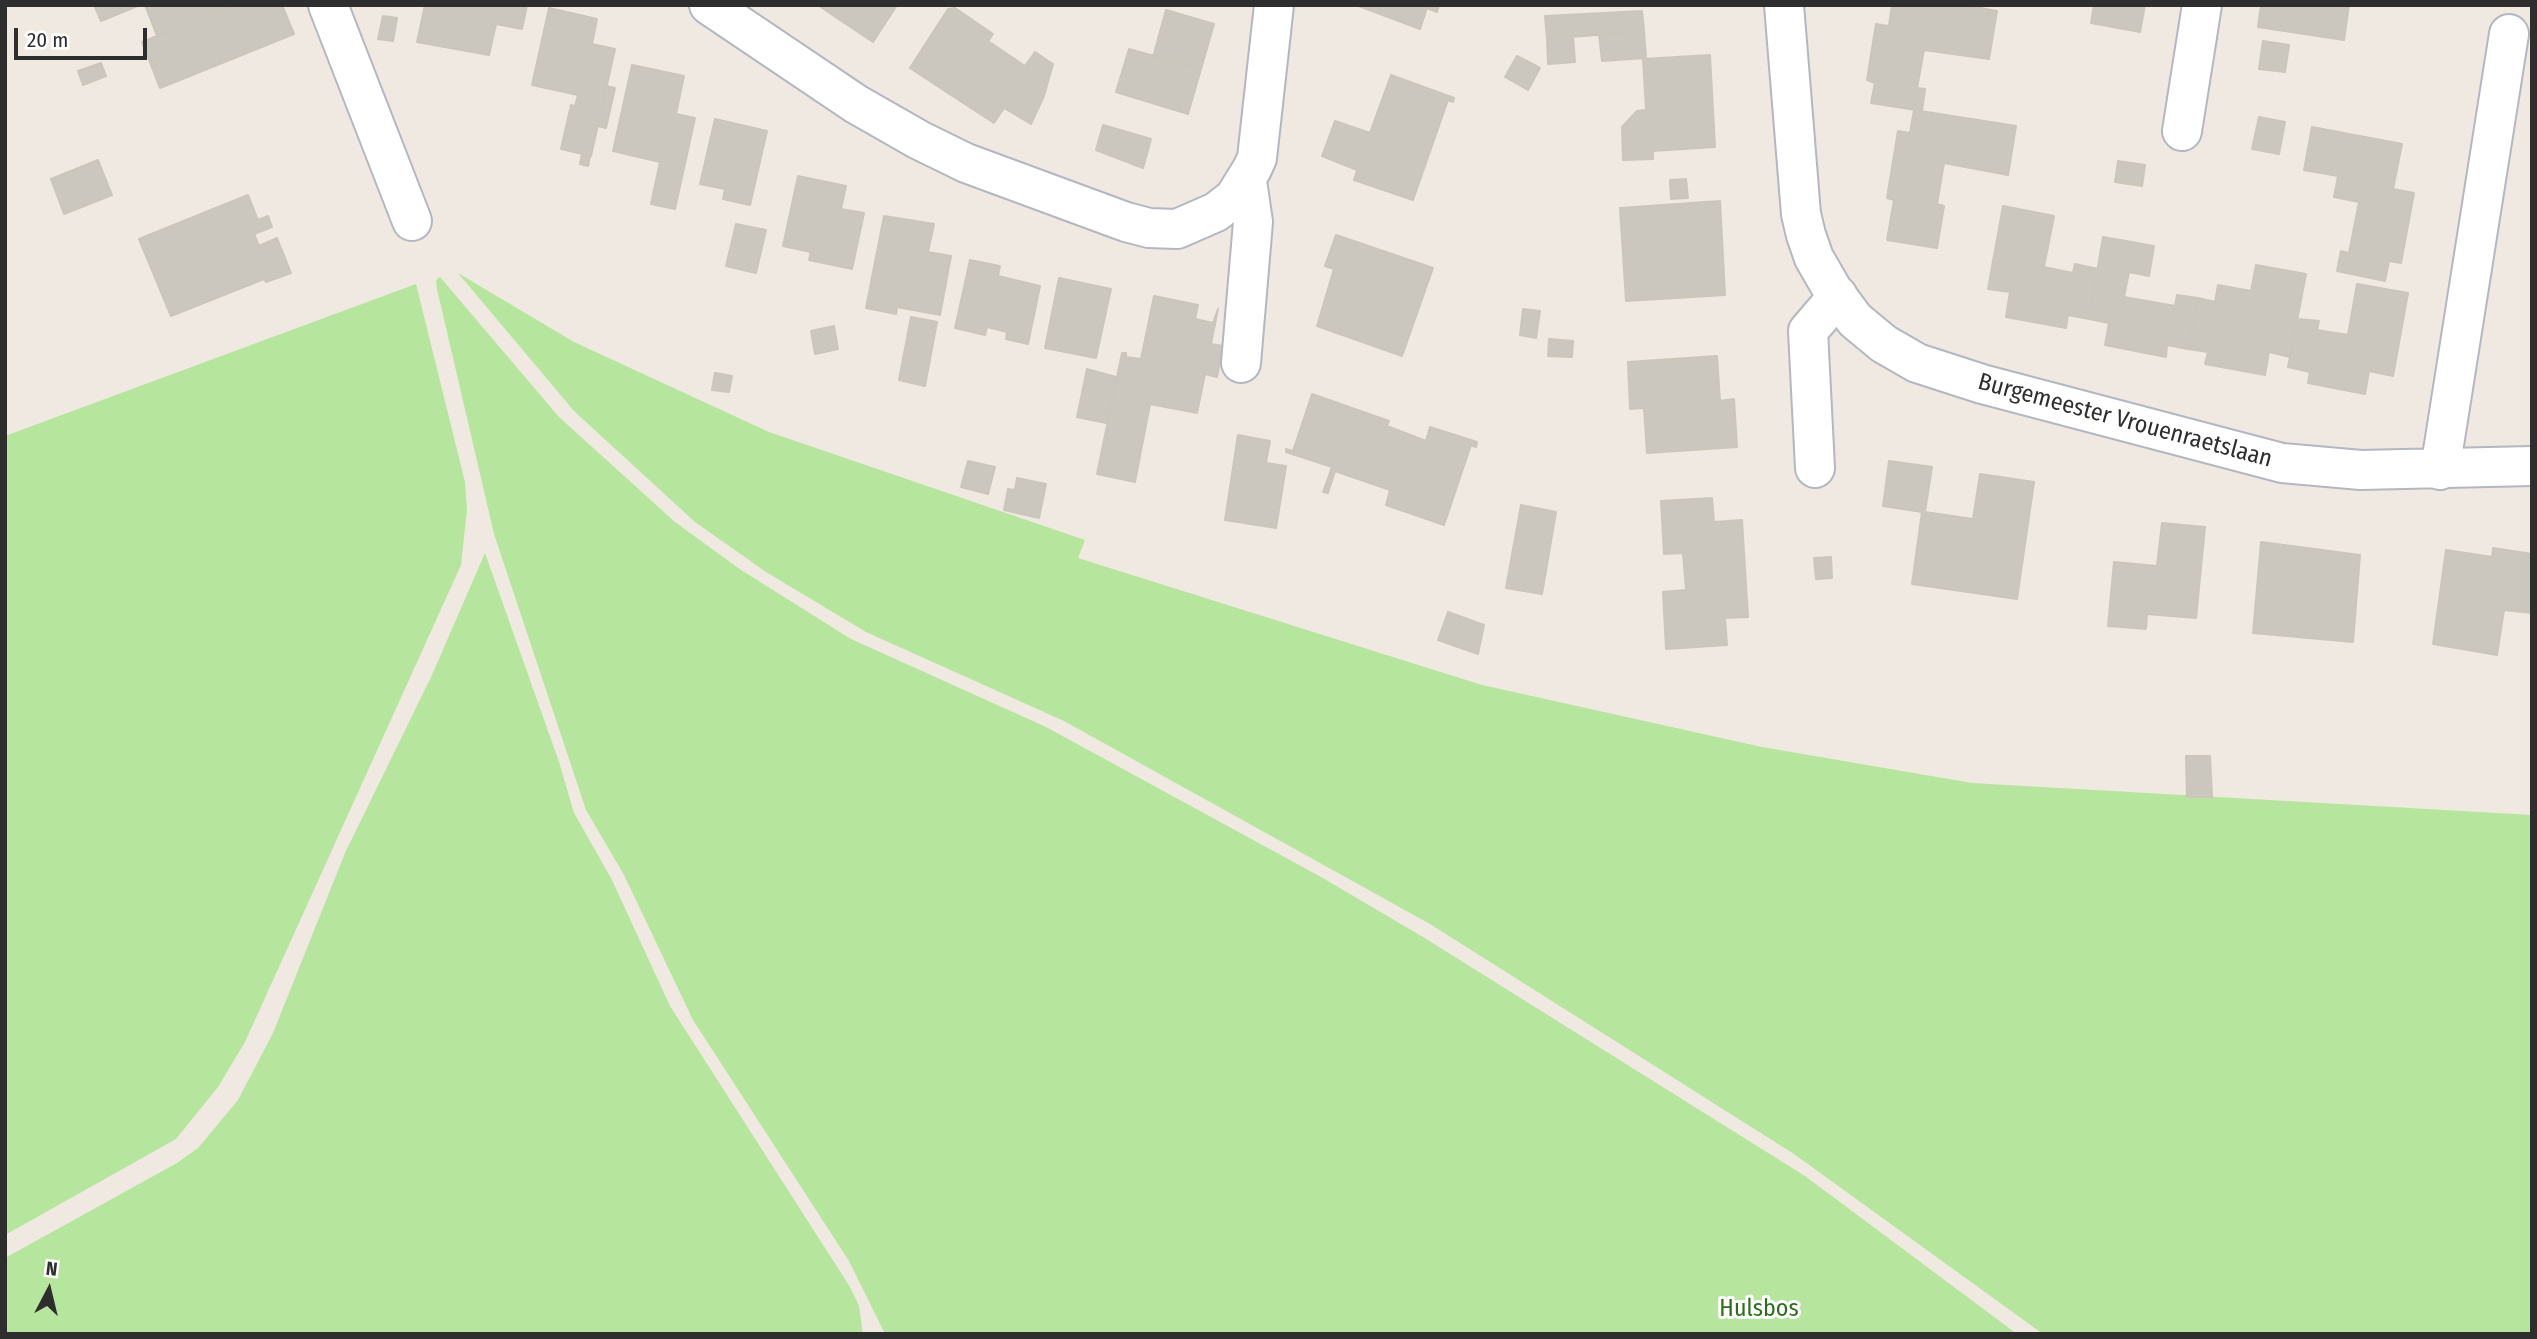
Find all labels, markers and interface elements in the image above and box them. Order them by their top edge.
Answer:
scale bar [18,14,150,58]
text: 20 m [27,27,68,53]
street label: Burgemeester Vrouenraetslaan [1975,368,2275,474]
north arrow [14,1255,84,1325]
text: N [45,1257,59,1281]
park label: Hulsbos [1719,1295,1799,1323]

